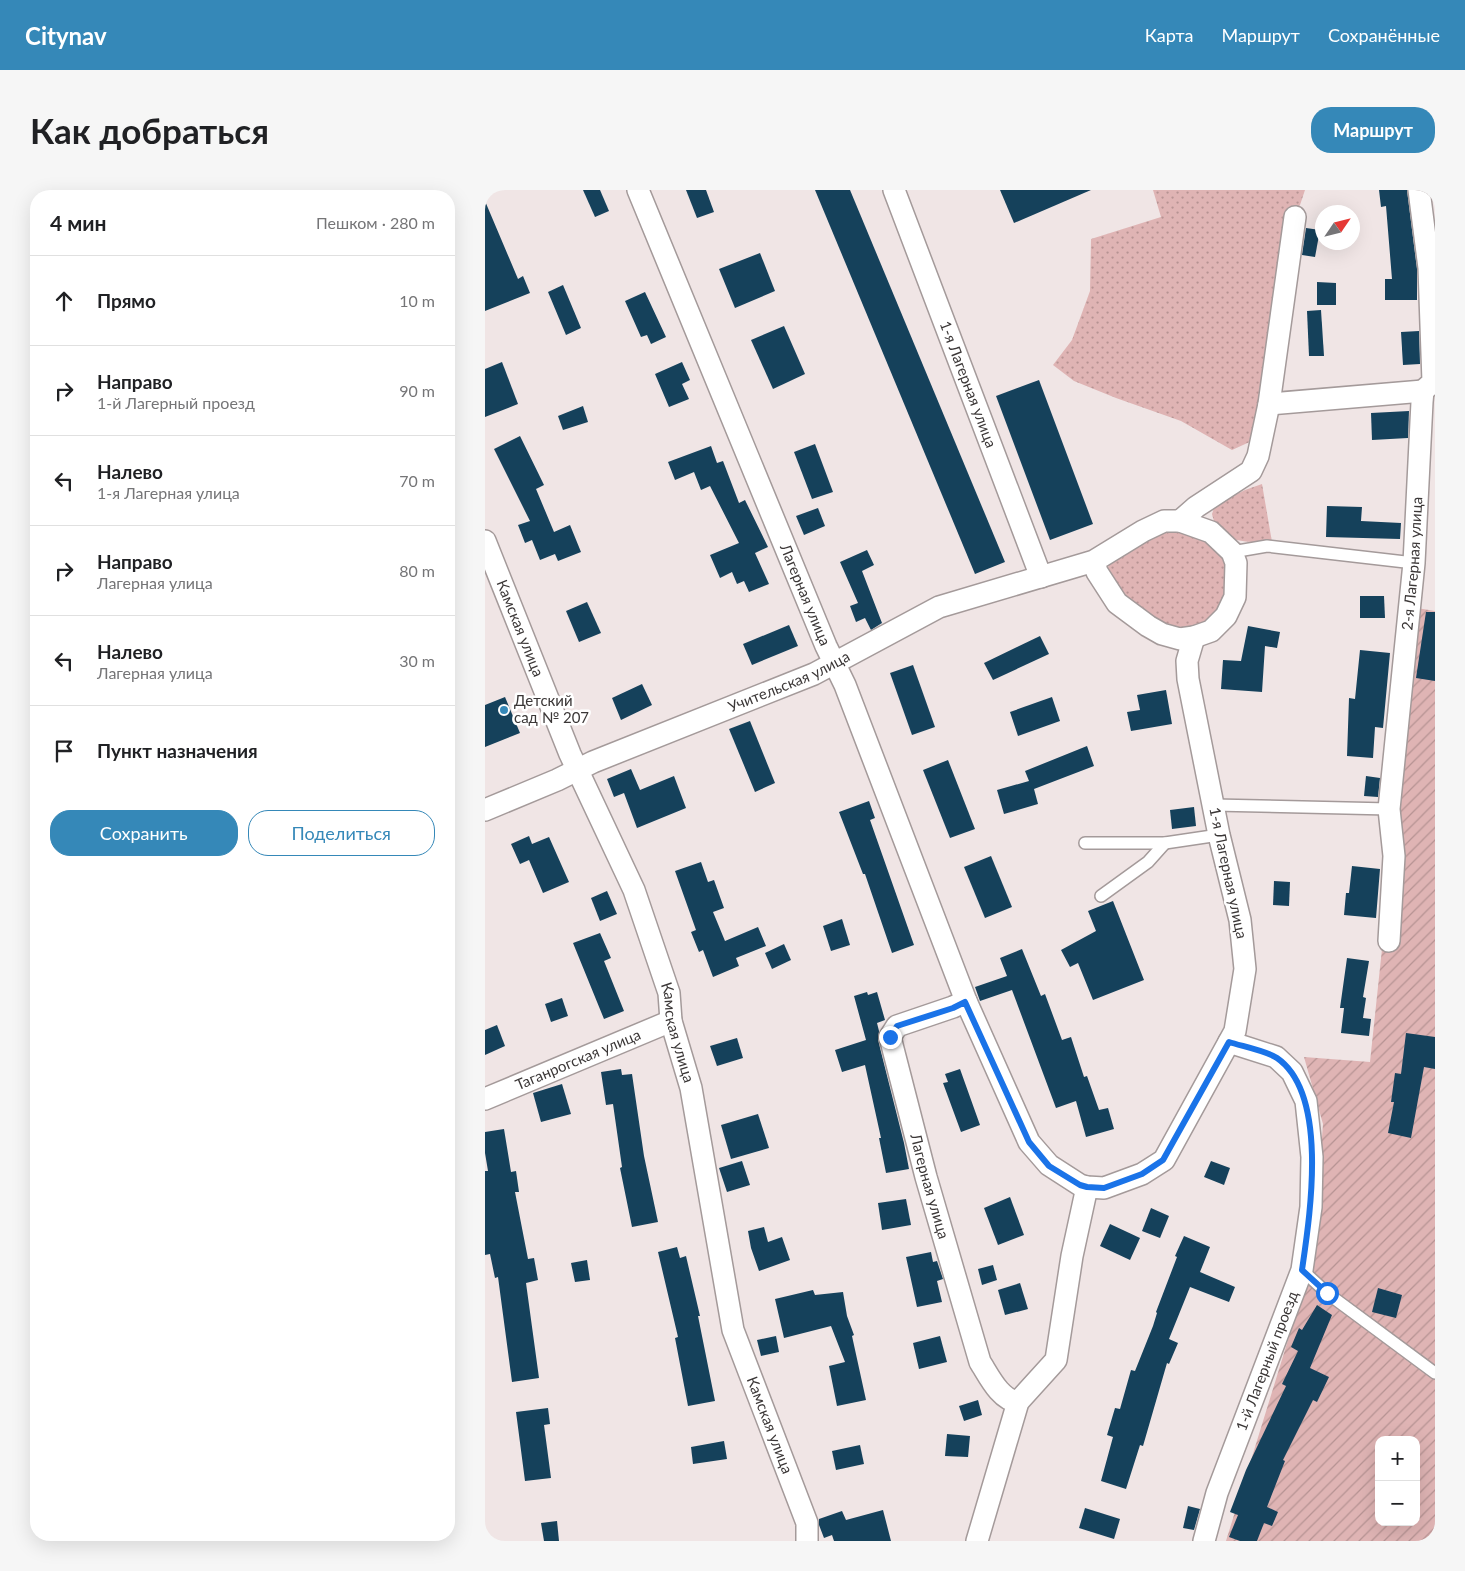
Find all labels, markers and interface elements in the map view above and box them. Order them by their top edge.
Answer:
text: Citynav [25,21,107,50]
text: Карта [1145,24,1193,46]
text: Маршрут [1221,24,1300,46]
text: Сохранённые [1328,24,1440,46]
button: Маршрут [1311,107,1435,153]
text: Как добраться [30,109,269,151]
north arrow [1315,205,1360,250]
text: 4 мин [50,210,107,235]
text: Пешком · 280 m [316,213,435,232]
icon: ahead [50,287,78,315]
text: Прямо [97,289,156,312]
text: 10 m [399,291,435,310]
street label: 1-я Лагерная улица [937,318,1001,450]
text: Направо [97,370,173,393]
icon: right [50,377,78,405]
text: 90 m [399,381,435,400]
text: 1-й Лагерный проезд [97,393,255,412]
text: Налево [97,460,163,483]
icon: left [50,467,78,495]
text: 70 m [399,471,435,490]
text: 1-я Лагерная улица [97,483,240,502]
street label: 2-я Лагерная улица [1397,496,1425,631]
street label: Лагерная улица [776,540,835,648]
text: Направо [97,550,173,573]
icon: right [50,557,78,585]
text: 80 m [399,561,435,580]
text: Лагерная улица [97,573,213,592]
street label: Камская улица [493,577,548,679]
text: Налево [97,640,163,663]
icon: left [50,647,78,675]
street label: Учительская улица [725,647,852,715]
text: 30 m [399,651,435,670]
text: Лагерная улица [97,663,213,682]
place label: Детский сад № 207 [514,691,589,726]
marker: Детский сад № 207 [498,704,510,716]
icon: arrive [50,737,78,765]
text: Пункт назначения [97,739,258,762]
street label: 1-я Лагерная улица [1206,805,1252,940]
button: Сохранить [50,810,238,856]
button: Поделиться [248,810,435,856]
street label: Камская улица [658,980,699,1084]
street label: Таганрогская улица [512,1025,643,1093]
route end [879,1026,902,1049]
street label: Лагерная улица [907,1131,954,1241]
route start [1316,1282,1339,1305]
street label: 1-й Лагерный проезд [1232,1288,1301,1433]
street label: Камская улица [744,1374,797,1476]
map controls [1375,1436,1420,1526]
button: + [1375,1436,1420,1481]
button: − [1375,1481,1420,1526]

